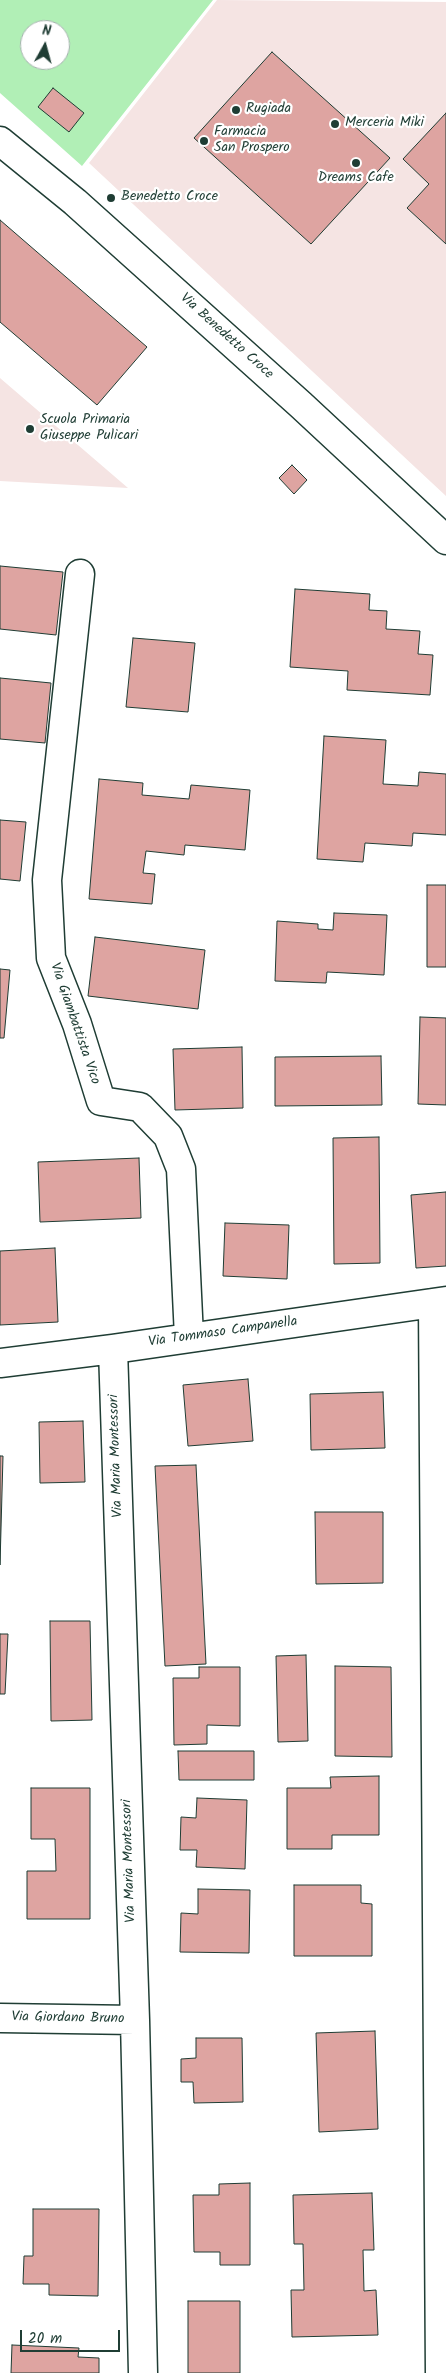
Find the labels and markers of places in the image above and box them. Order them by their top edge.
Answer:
place label: Rugiada [246,102,291,118]
marker: Rugiada [230,104,242,116]
place label: Merceria Miki [345,116,424,132]
marker: Merceria Miki [329,118,341,130]
place label: Farmacia San Prospero [214,125,290,158]
marker: Farmacia San Prospero [198,135,210,147]
marker: Dreams Cafe [350,157,362,169]
place label: Dreams Cafe [318,171,394,187]
place label: Benedetto Croce [121,190,218,206]
marker: Benedetto Croce [105,192,117,204]
place label: Scuola Primaria Giuseppe Pulicari [40,413,138,446]
marker: Scuola Primaria Giuseppe Pulicari [24,423,36,435]

